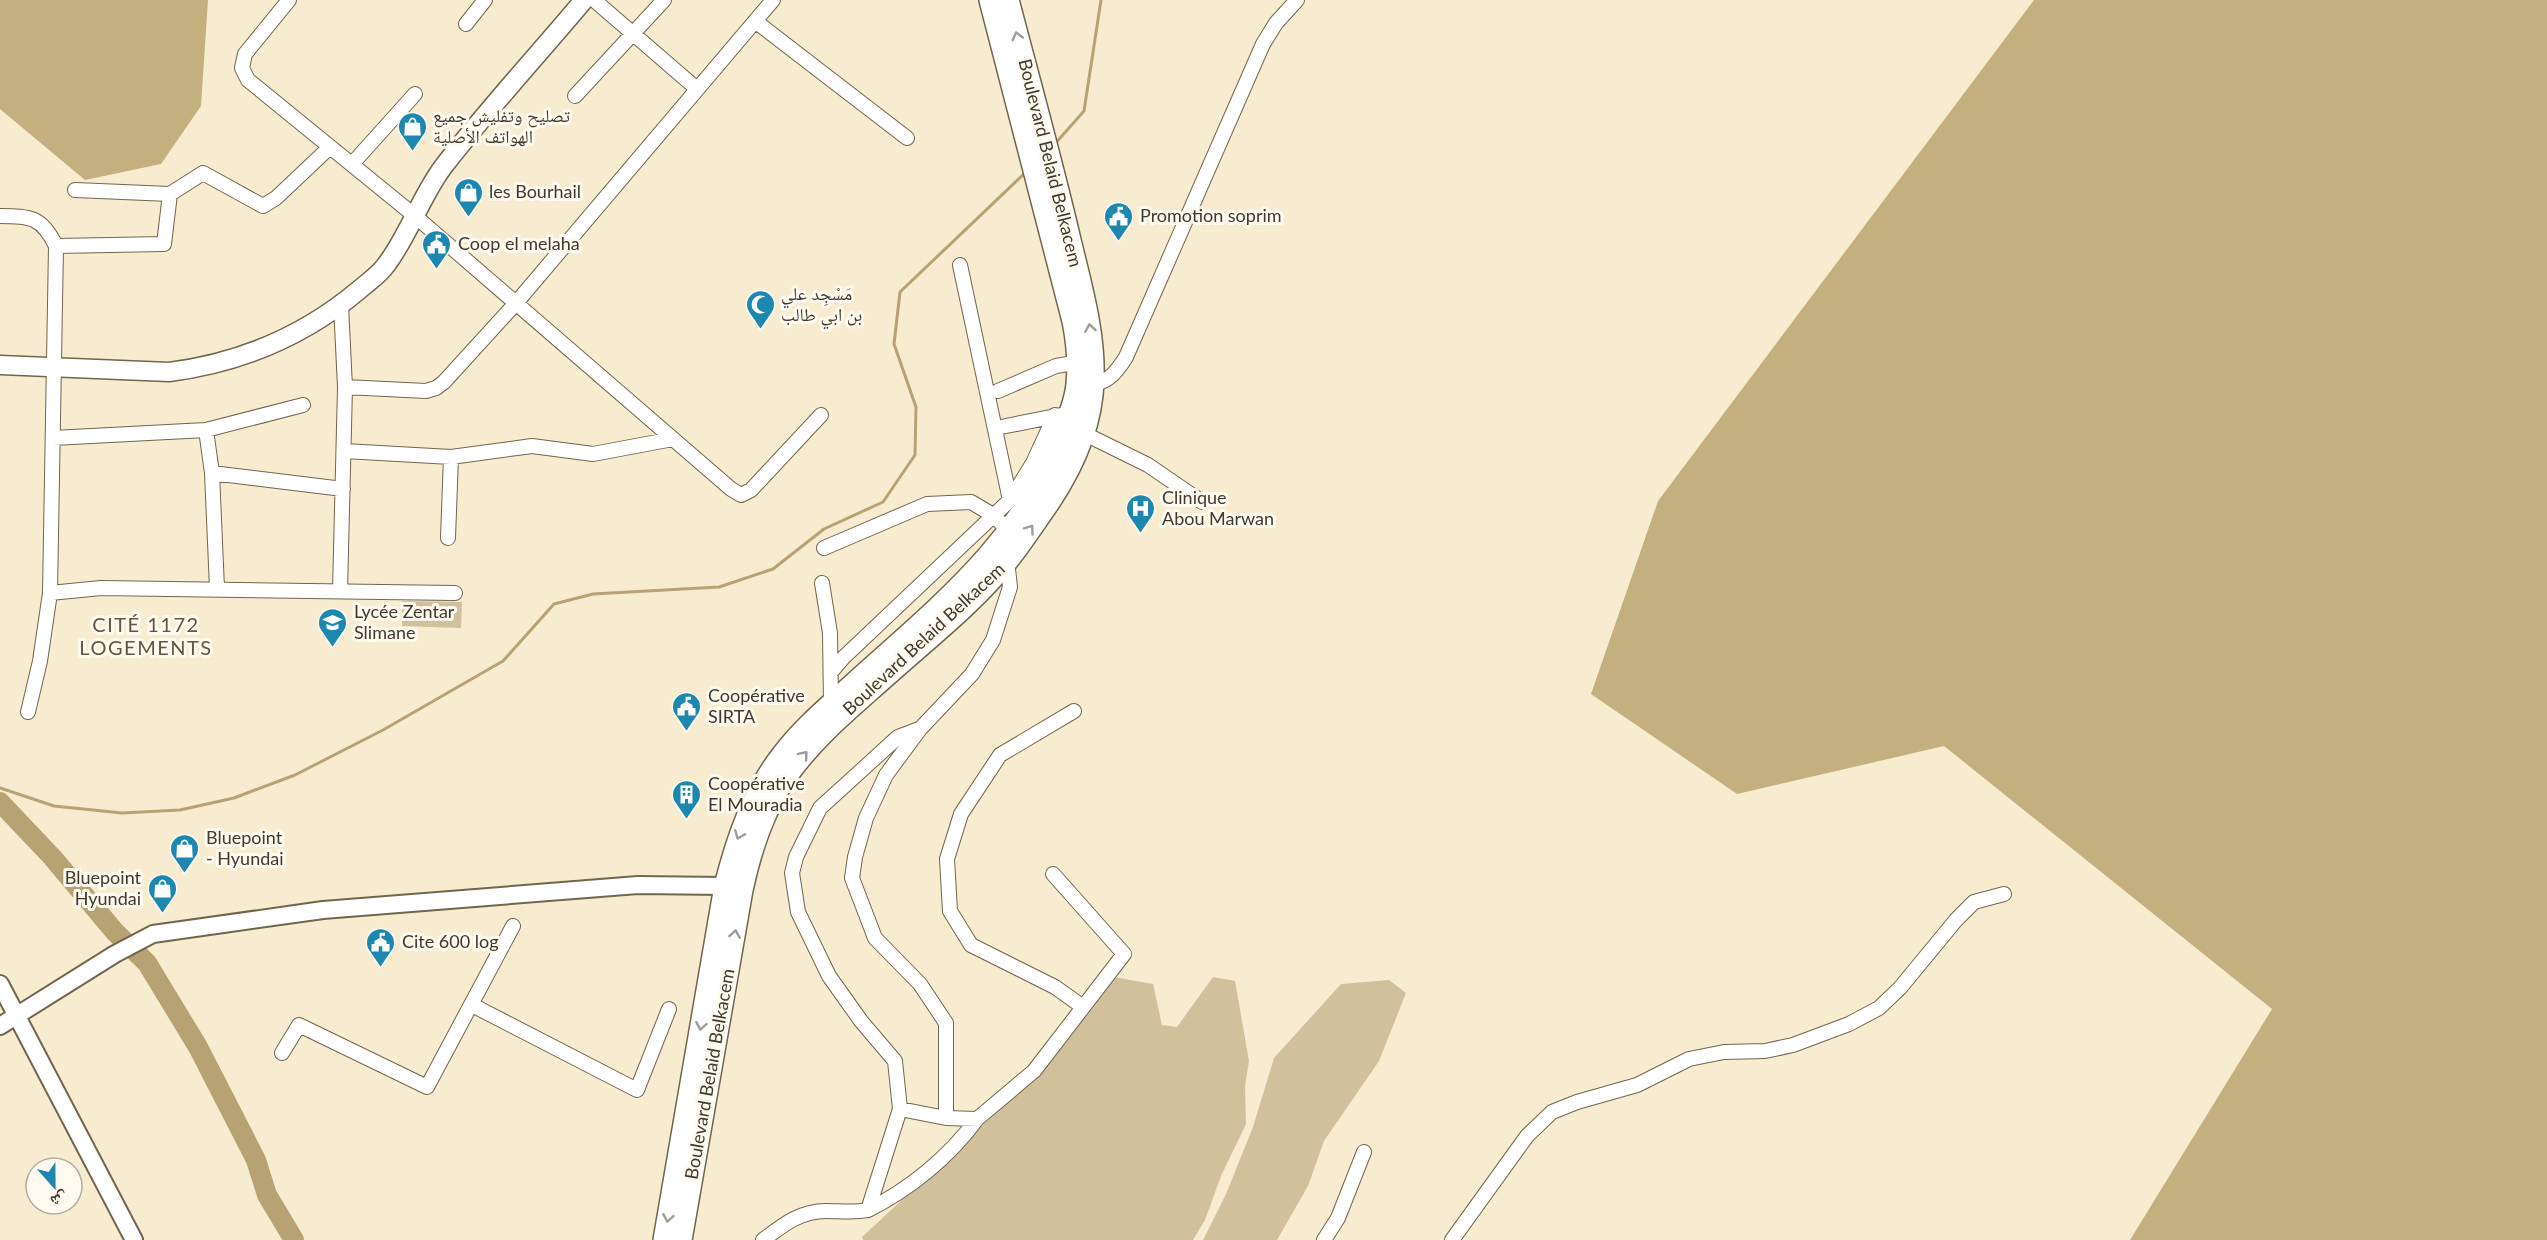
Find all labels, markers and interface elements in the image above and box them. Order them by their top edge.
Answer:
one-way arrow [1012,31,1025,41]
street label: Boulevard Belaid Belkacem [1014,57,1087,269]
place label: تصليح وتفليش جميع الهواتف الأصلية [433,104,570,147]
shop icon: تصليح وتفليش جميع الهواتف الأصلية [396,110,428,152]
shop icon: les Bourhail [452,176,484,218]
place label: les Bourhail [489,180,581,202]
public building icon: Promotion soprim [1103,200,1135,242]
place label: Promotion soprim [1140,204,1282,226]
public building icon: Coop el melaha [421,228,453,270]
place label: Coop el melaha [458,232,580,254]
place label: مَسْجِد علي بن ابي طالب [781,282,862,330]
mosque icon: مَسْجِد علي بن ابي طالب [744,288,776,330]
one-way arrow [1085,324,1097,333]
place label: Clinique Abou Marwan [1162,486,1274,529]
hospital icon: Clinique Abou Marwan [1125,492,1157,534]
one-way arrow [1023,524,1034,535]
street label: Boulevard Belaid Belkacem [838,557,1009,719]
place label: Lycée Zentar Slimane [354,600,455,643]
school or university icon: Lycée Zentar Slimane [317,606,349,648]
district label: CITÉ 1172 LOGEMENTS [79,612,213,659]
place label: Coopérative SIRTA [708,684,805,727]
public building icon: Coopérative SIRTA [671,690,703,732]
one-way arrow [797,751,808,762]
place label: Coopérative El Mouradia [708,772,805,815]
building icon: Coopérative El Mouradia [671,778,703,820]
place label: Bluepoint - Hyundai [206,826,284,869]
one-way arrow [734,829,746,840]
shop icon: Bluepoint - Hyundai [169,832,201,874]
place label: Bluepoint Hyundai [65,866,142,909]
shop icon: Bluepoint Hyundai [146,872,178,914]
public building icon: Cite 600 log [365,926,397,968]
place label: Cite 600 log [402,930,499,952]
one-way arrow [728,930,740,939]
street label: Boulevard Belaid Belkacem [680,967,738,1181]
one-way arrow [695,1021,707,1031]
north arrow [24,1156,84,1216]
text: ش [48,1188,71,1212]
one-way arrow [662,1213,675,1223]

